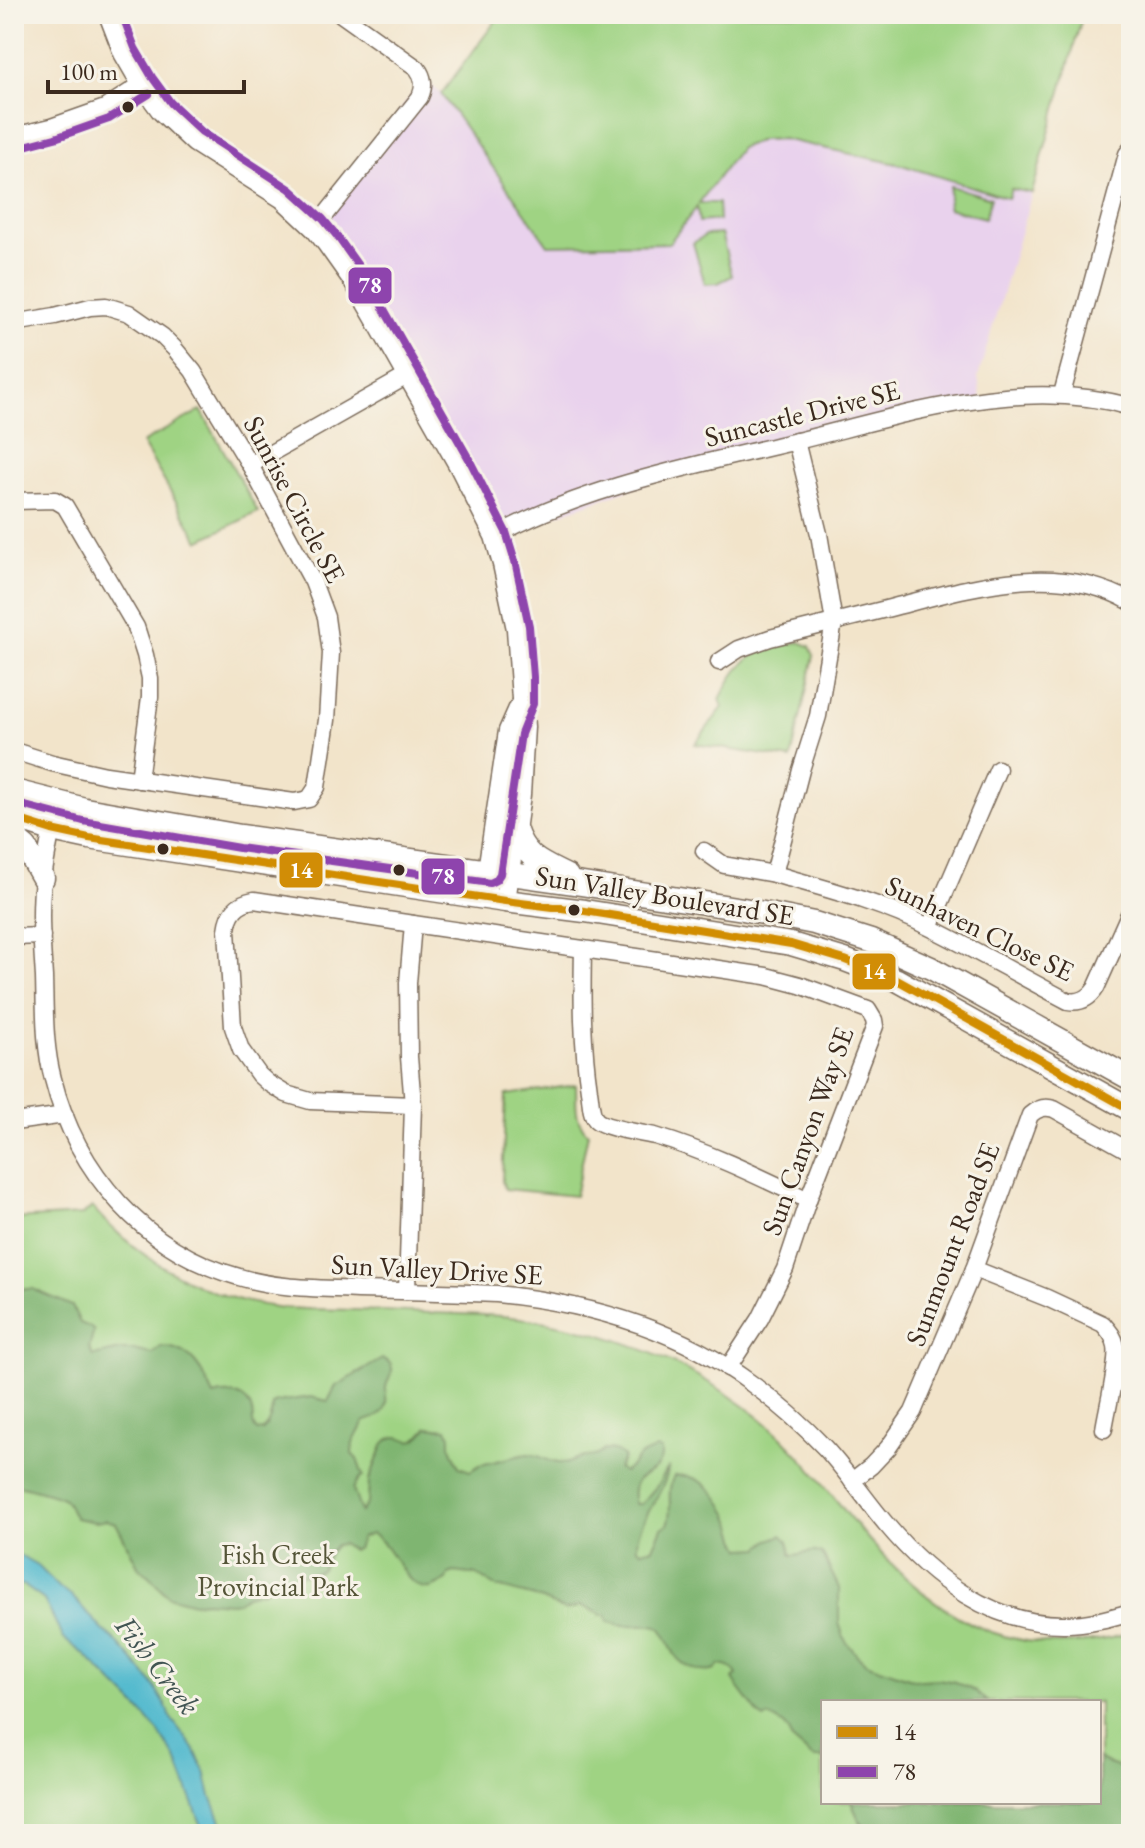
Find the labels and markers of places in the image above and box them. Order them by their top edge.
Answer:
unlabelled marker [120,99,136,115]
unlabelled marker [155,841,171,857]
unlabelled marker [391,862,407,878]
unlabelled marker [566,902,582,918]

